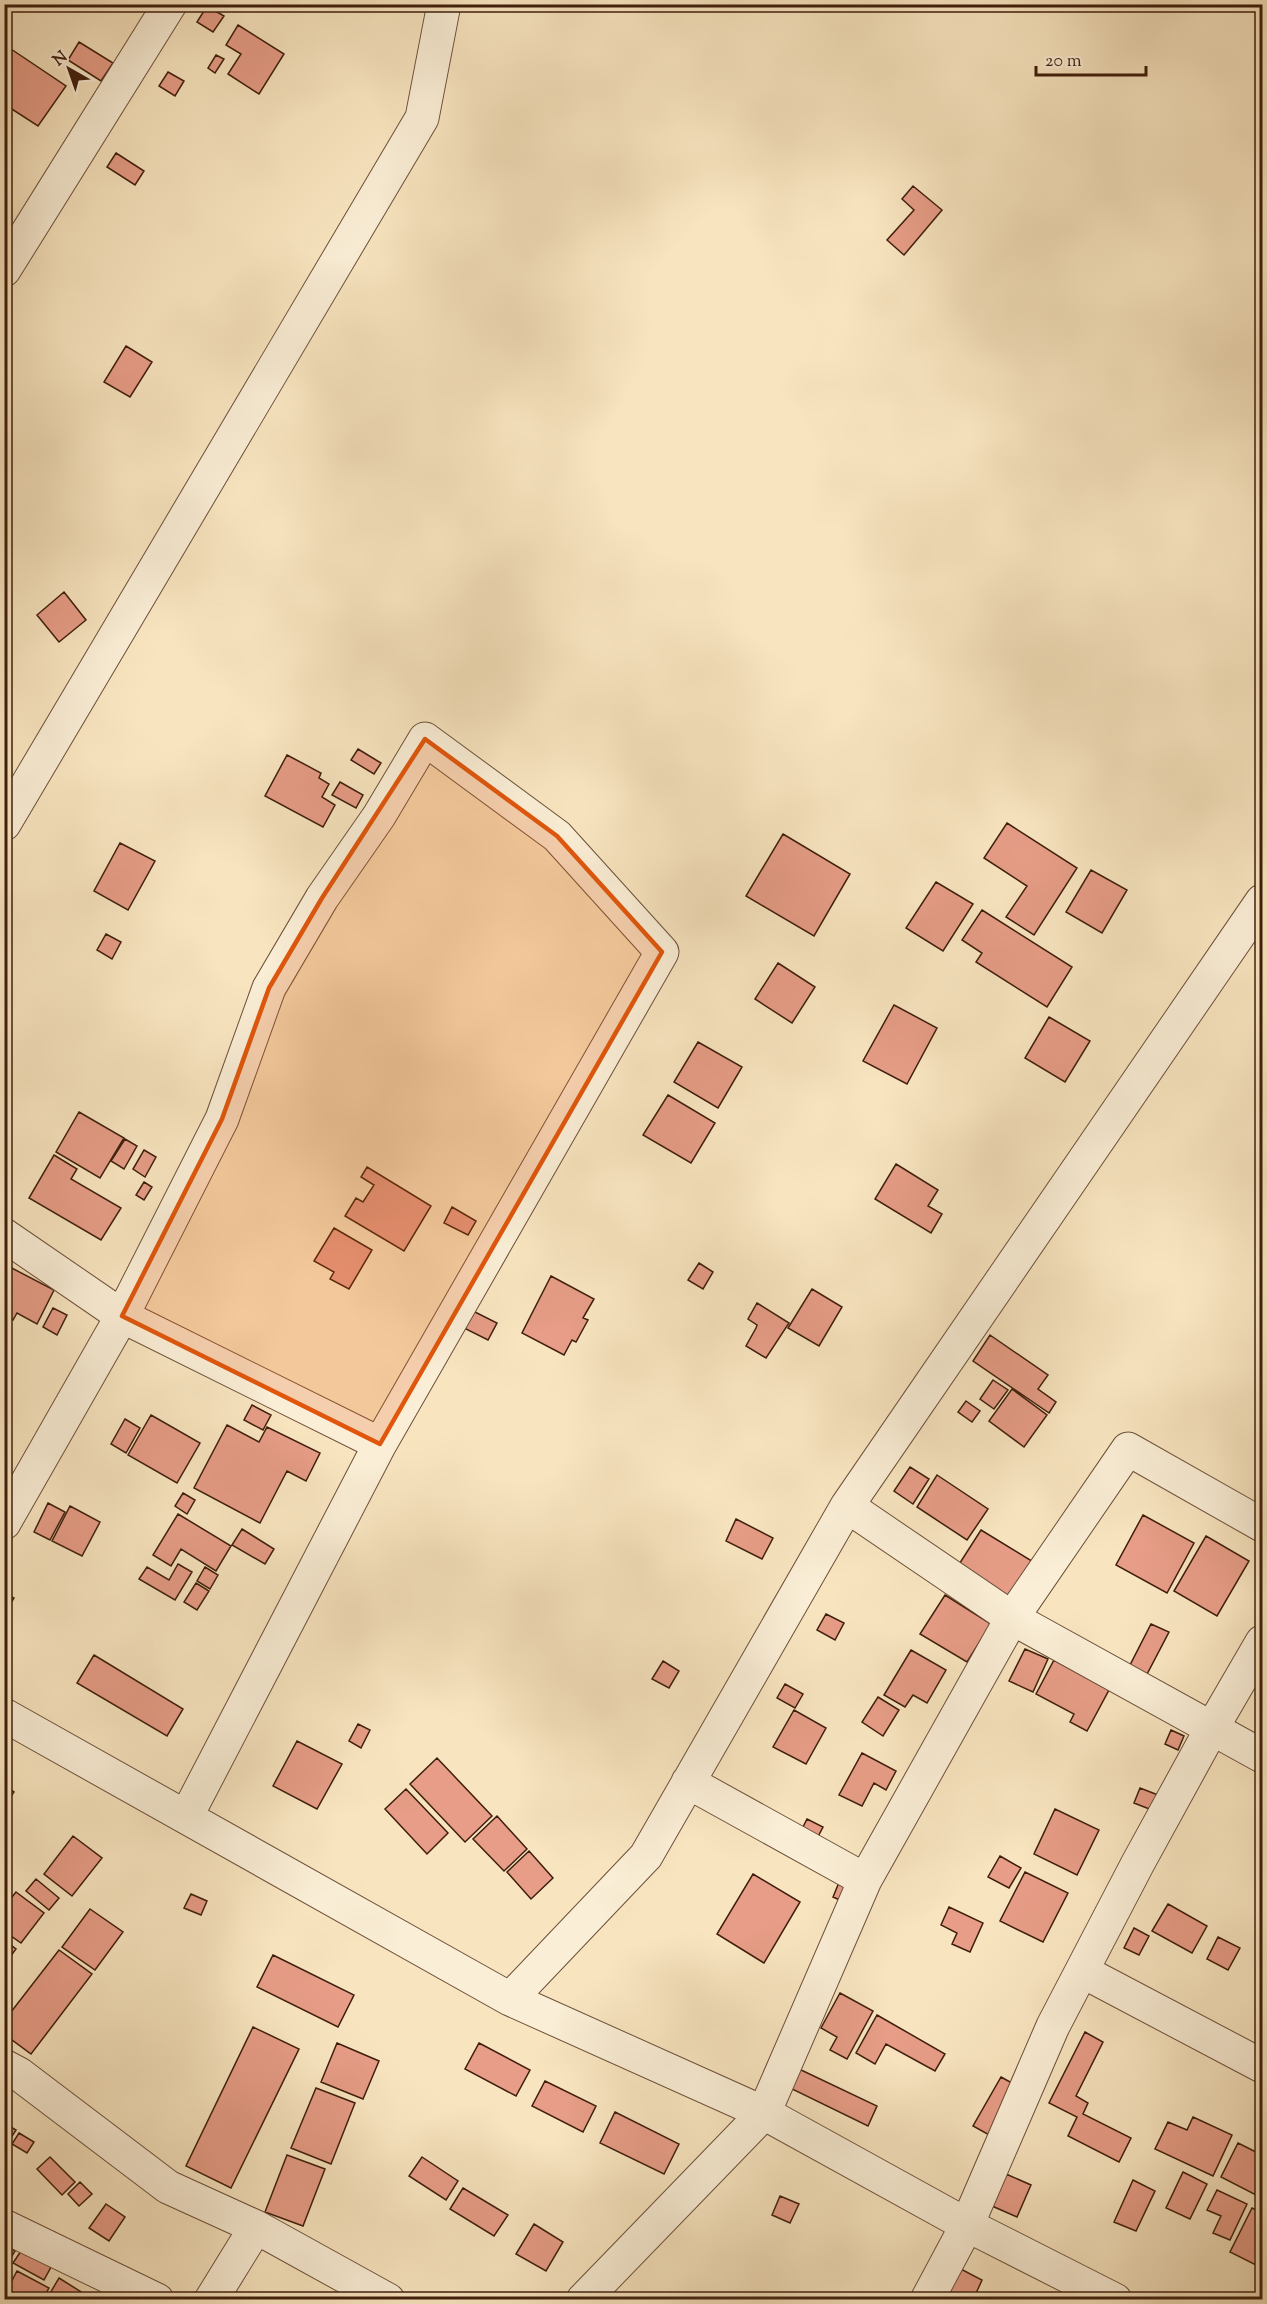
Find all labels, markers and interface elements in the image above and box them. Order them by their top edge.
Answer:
north arrow [39,39,99,99]
scale bar [1036,39,1146,77]
text: N [49,46,73,72]
text: 20 m [1045,49,1082,75]

